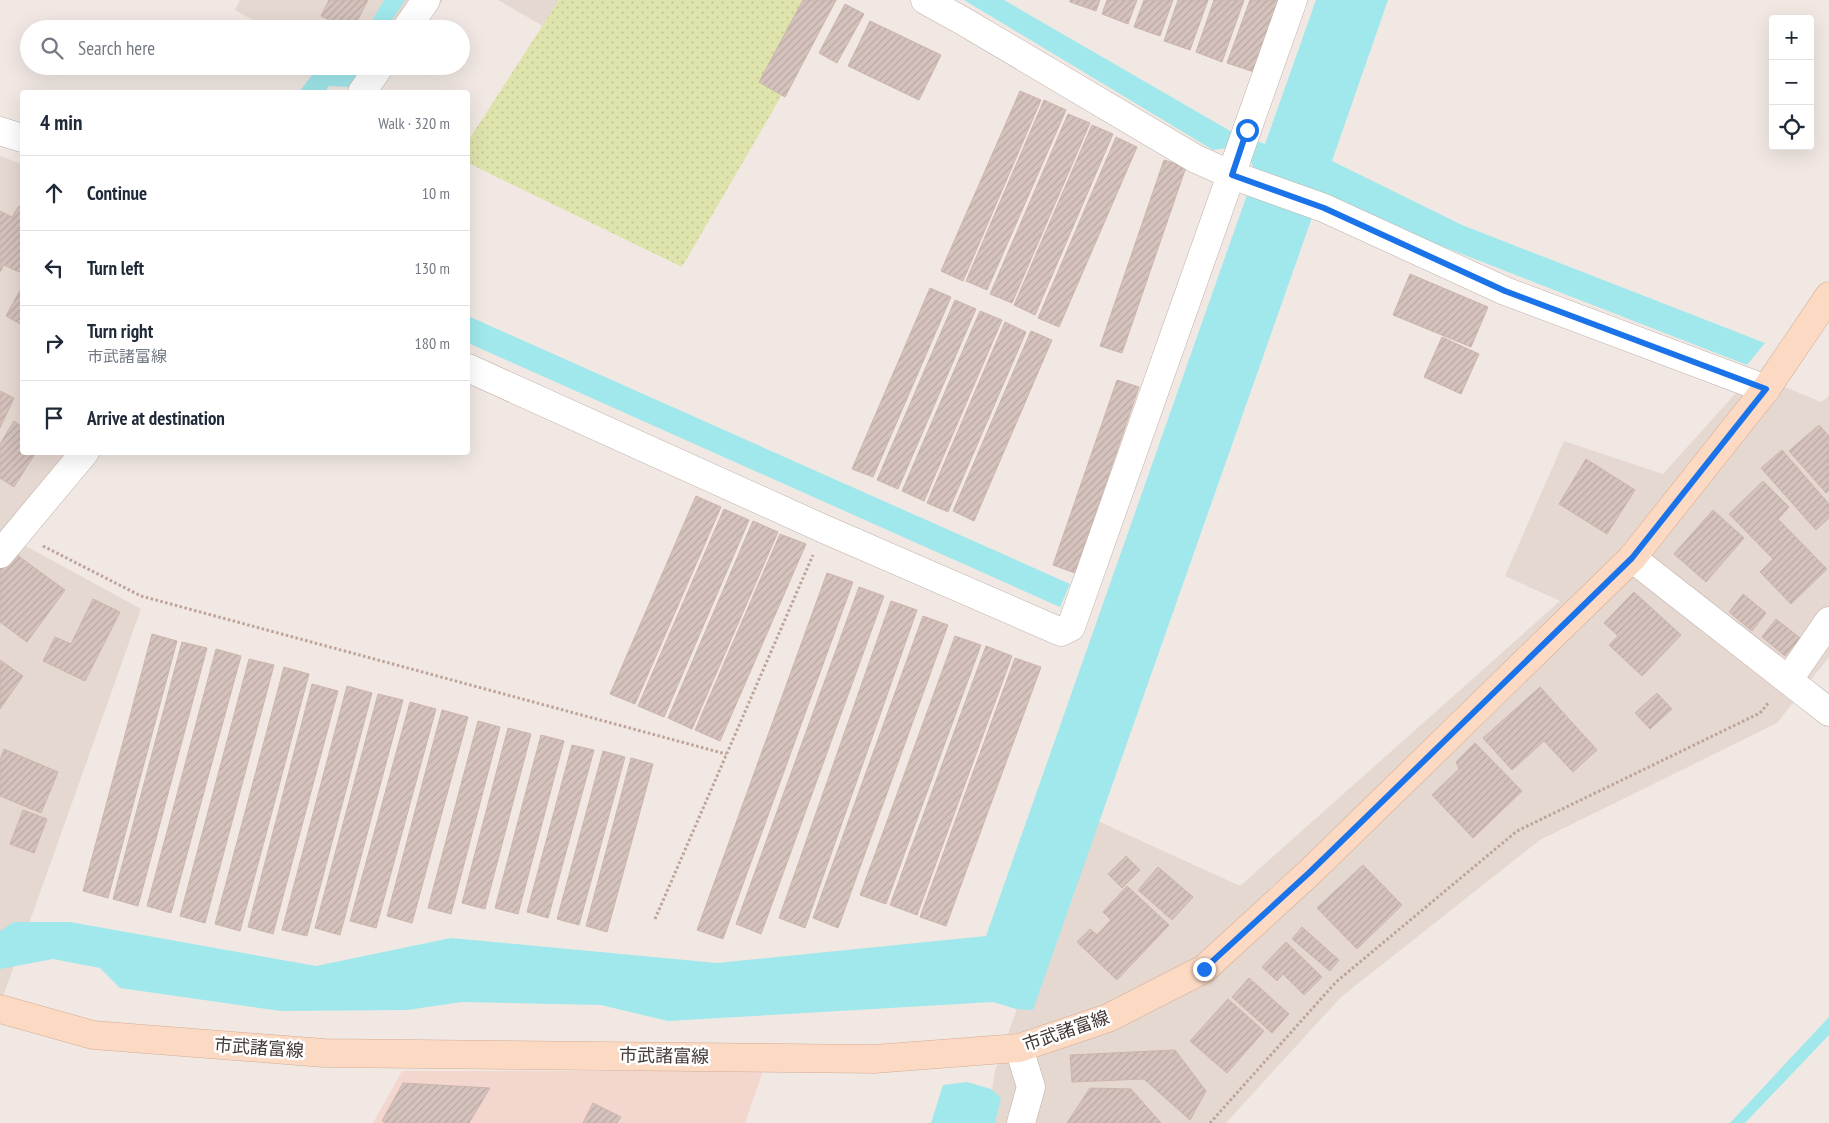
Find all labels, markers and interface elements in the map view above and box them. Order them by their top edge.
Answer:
map controls [1769,15,1814,150]
button: + [1769,15,1814,60]
search box [20,20,470,75]
icon: search [38,34,66,62]
text: Search here [78,36,155,60]
button: − [1769,60,1814,105]
button: locate [1769,105,1814,150]
text: 4 min [40,109,82,136]
text: Walk · 320 m [378,113,450,133]
route start [1236,119,1259,142]
icon: ahead [40,179,68,207]
text: Continue [87,181,147,205]
text: 10 m [422,183,450,203]
icon: left [40,254,68,282]
text: Turn left [87,256,144,280]
text: 130 m [415,258,450,278]
text: Turn right [87,319,153,343]
icon: right [40,329,68,357]
text: 180 m [415,333,450,353]
text: 市武諸富線 [87,346,167,366]
icon: arrive [40,404,68,432]
text: Arrive at destination [87,406,225,430]
route end [1193,958,1216,981]
street label: 市武諸富線 [1020,1005,1112,1056]
street label: 市武諸富線 [213,1033,305,1062]
street label: 市武諸富線 [619,1043,709,1068]

